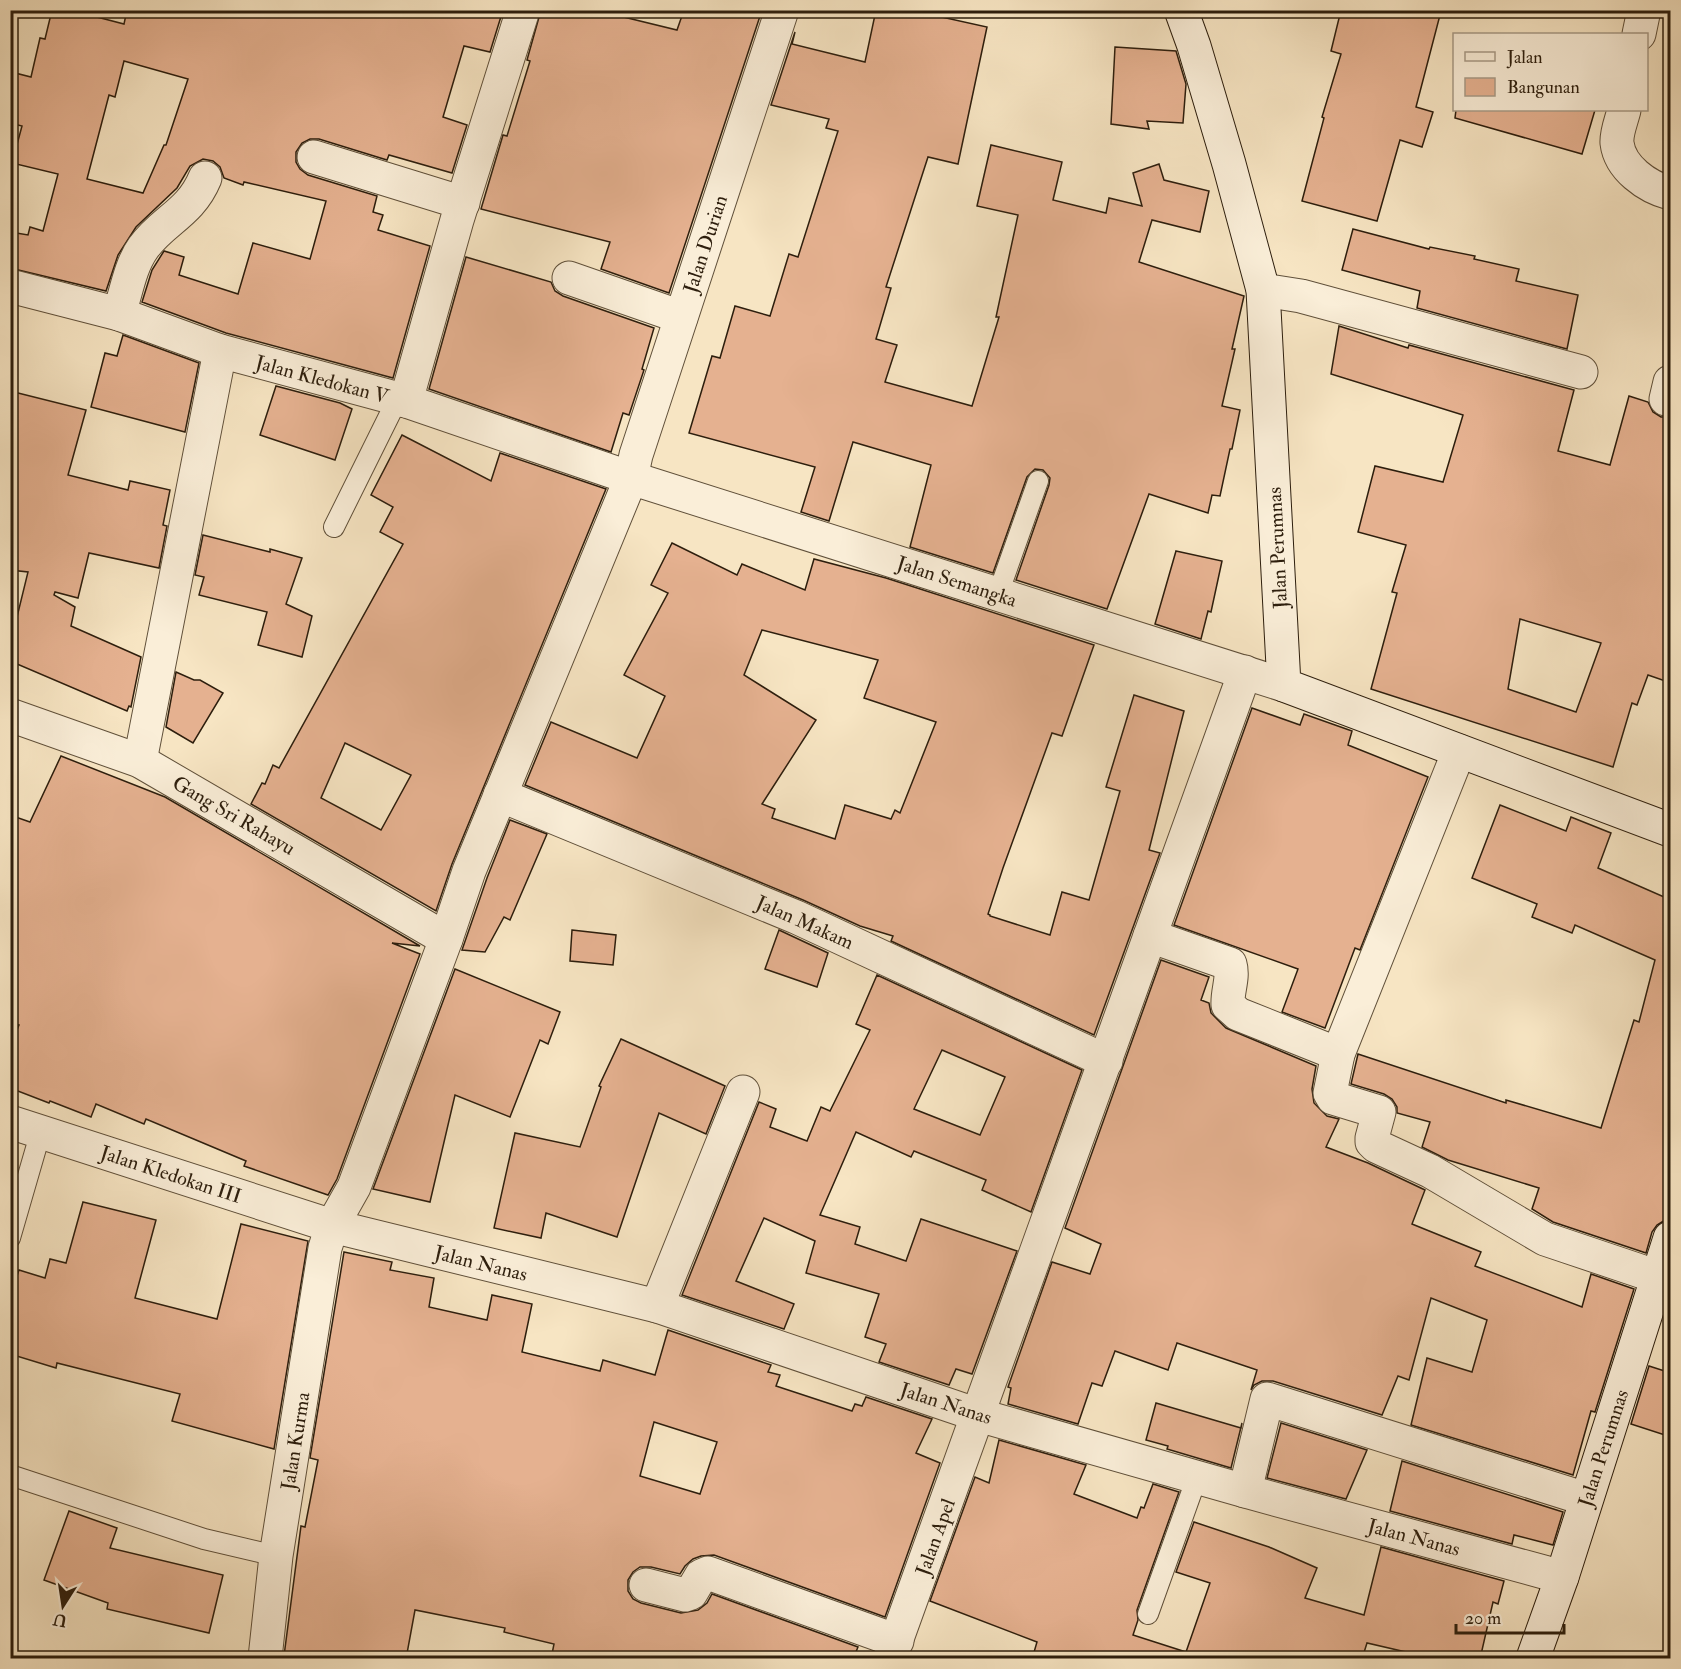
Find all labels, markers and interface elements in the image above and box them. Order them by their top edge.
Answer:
legend [1453,33,1648,111]
text: Jalan [1506,46,1543,69]
text: Bangunan [1507,76,1580,99]
street label: Jalan Durian [678,192,733,297]
street label: Jalan Kledokan V [252,349,392,409]
street label: Jalan Perumnas [1262,486,1293,611]
street label: Jalan Semangka [893,550,1021,613]
street label: Gang Sri Rahayu [168,770,300,861]
street label: Jalan Makam [751,889,858,955]
street label: Jalan Kledokan III [96,1140,245,1209]
street label: Jalan Nanas [431,1240,530,1287]
street label: Jalan Nanas [896,1377,995,1430]
street label: Jalan Perumnas [1572,1386,1634,1511]
street label: Jalan Kurma [275,1389,316,1493]
street label: Jalan Apel [910,1495,962,1580]
street label: Jalan Nanas [1364,1513,1463,1562]
north arrow [33,1576,93,1636]
scale bar [1456,1597,1564,1635]
text: 20 m [1465,1607,1501,1630]
text: U [51,1608,69,1631]

